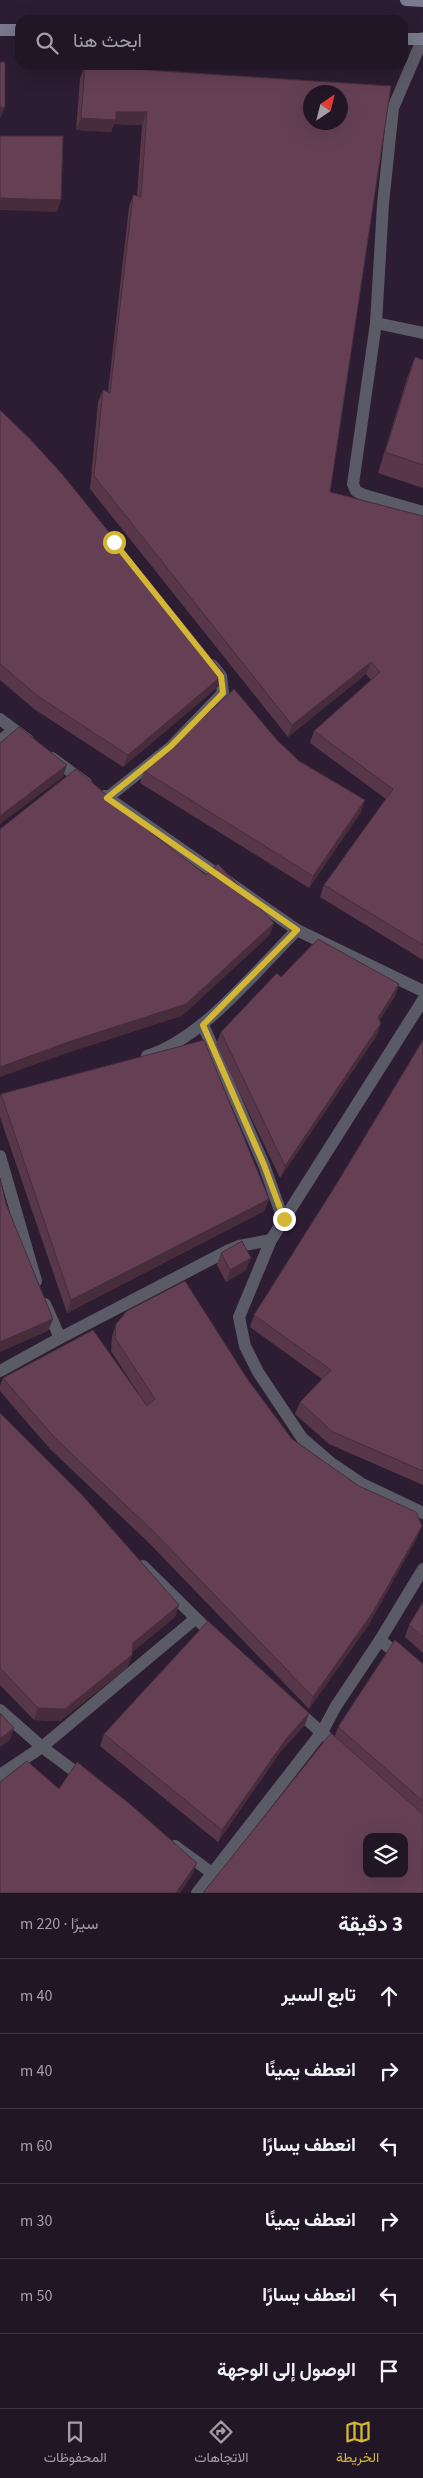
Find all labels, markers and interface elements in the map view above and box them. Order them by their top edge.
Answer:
search box [15,15,408,70]
text: ابحث هنا [73,28,142,55]
icon: search [33,29,61,57]
north arrow [303,85,348,130]
route start [103,531,126,554]
route end [273,1208,296,1231]
map controls [363,1833,408,1878]
button: layers [363,1833,408,1878]
text: 3 دقيقة [338,1909,403,1939]
text: سيرًا · 220 m [20,1913,98,1935]
text: تابع السير [281,1982,356,2009]
icon: ahead [375,1982,403,2010]
text: 40 m [20,1985,52,2007]
text: انعطف يمينًا [265,2057,356,2084]
icon: right [375,2057,403,2085]
text: 40 m [20,2060,52,2082]
text: انعطف يسارًا [262,2132,356,2159]
icon: left [375,2132,403,2160]
text: 60 m [20,2135,52,2157]
text: انعطف يمينًا [265,2207,356,2234]
icon: right [375,2207,403,2235]
text: 30 m [20,2210,52,2232]
text: انعطف يسارًا [262,2282,356,2309]
icon: left [375,2282,403,2310]
text: 50 m [20,2285,52,2307]
text: الوصول إلى الوجهة [217,2357,356,2384]
icon: arrive [375,2357,403,2385]
tab: المحفوظات [44,2418,107,2470]
tab: الاتجاهات [194,2418,249,2470]
tab: الخريطة [336,2418,379,2470]

